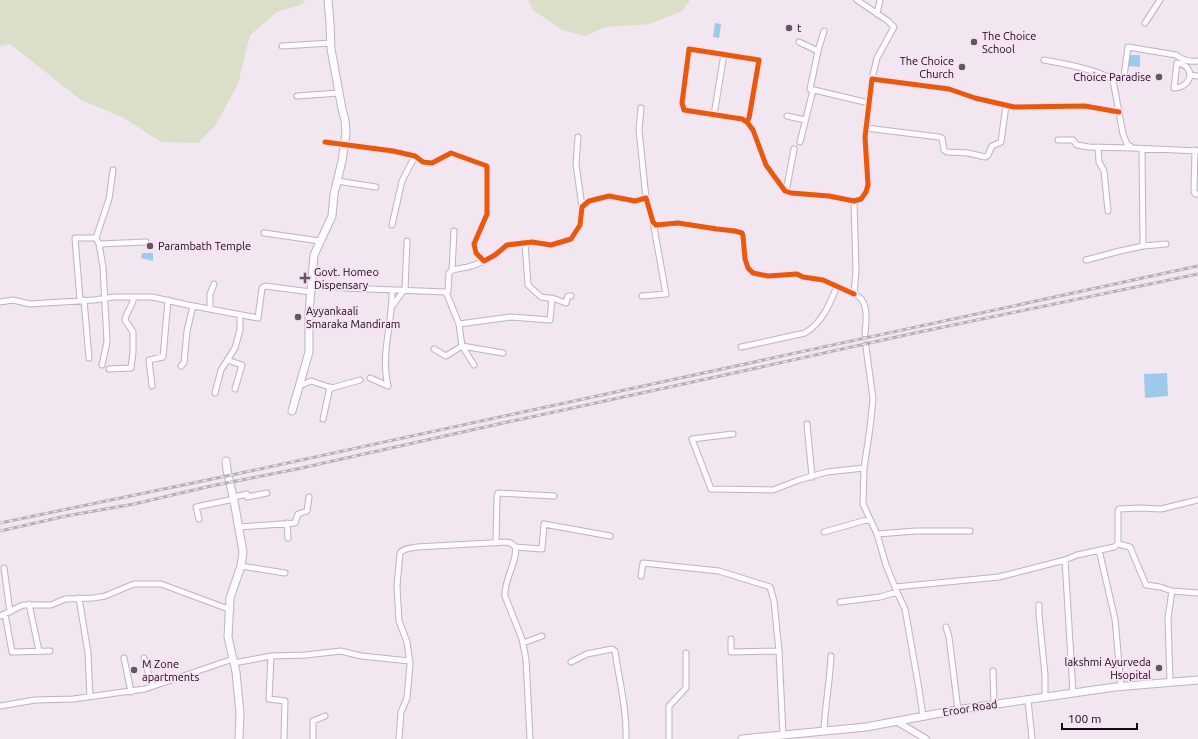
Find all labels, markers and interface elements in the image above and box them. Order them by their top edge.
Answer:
place label: t [797,22,802,34]
marker: t [784,23,794,33]
place label: The Choice School [982,30,1036,55]
marker: The Choice School [969,37,979,47]
place label: The Choice Church [900,55,954,80]
marker: The Choice Church [957,62,967,72]
place label: Choice Paradise [1073,71,1151,83]
marker: Choice Paradise [1154,72,1164,82]
place label: Parambath Temple [158,240,251,252]
marker: Parambath Temple [145,241,155,251]
place label: Govt. Homeo Dispensary [314,266,379,291]
marker: Govt. Homeo Dispensary [299,272,311,284]
place label: Ayyankaali Smaraka Mandiram [306,305,400,330]
marker: Ayyankaali Smaraka Mandiram [293,312,303,322]
place label: lakshmi Ayurveda Hsopital [1065,656,1151,681]
place label: M Zone apartments [142,658,199,683]
marker: lakshmi Ayurveda Hsopital [1154,663,1164,673]
marker: M Zone apartments [129,665,139,675]
street label: Eroor Road [942,698,998,718]
scale bar [1062,705,1137,731]
text: 100 m [1068,712,1101,725]

